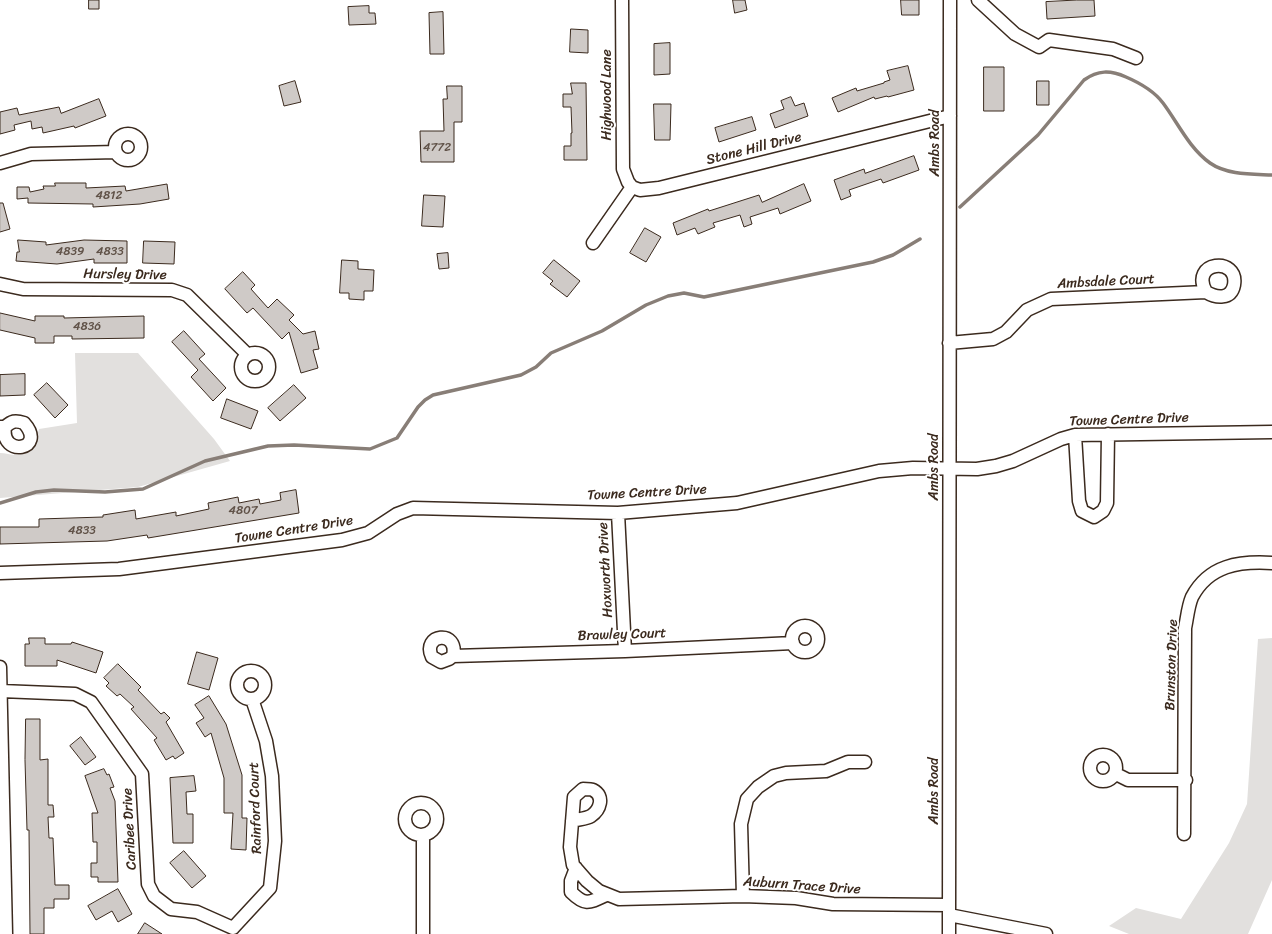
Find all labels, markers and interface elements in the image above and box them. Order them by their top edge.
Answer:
street label: Highwood Lane [599,49,615,141]
street label: Ambs Road [927,110,943,176]
street label: Stone Hill Drive [705,129,803,169]
house number: 4772 [423,141,451,155]
house number: 4812 [96,189,122,203]
house number: 4839 [56,245,84,259]
house number: 4833 [96,245,124,259]
street label: Hursley Drive [83,266,167,284]
street label: Ambsdale Court [1057,271,1155,293]
house number: 4836 [73,320,101,334]
street label: Towne Centre Drive [1069,410,1189,430]
street label: Ambs Road [926,434,942,500]
street label: Towne Centre Drive [587,481,707,505]
house number: 4807 [228,504,258,518]
street label: Towne Centre Drive [234,512,354,548]
street label: Hoxworth Drive [595,522,617,618]
house number: 4833 [68,524,96,538]
street label: Brunston Drive [1162,619,1182,711]
street label: Brawley Court [577,625,667,645]
street label: Ambs Road [926,758,942,824]
street label: Rainford Court [246,762,266,854]
street label: Caribee Drive [119,788,141,870]
street label: Auburn Trace Drive [743,874,861,898]

